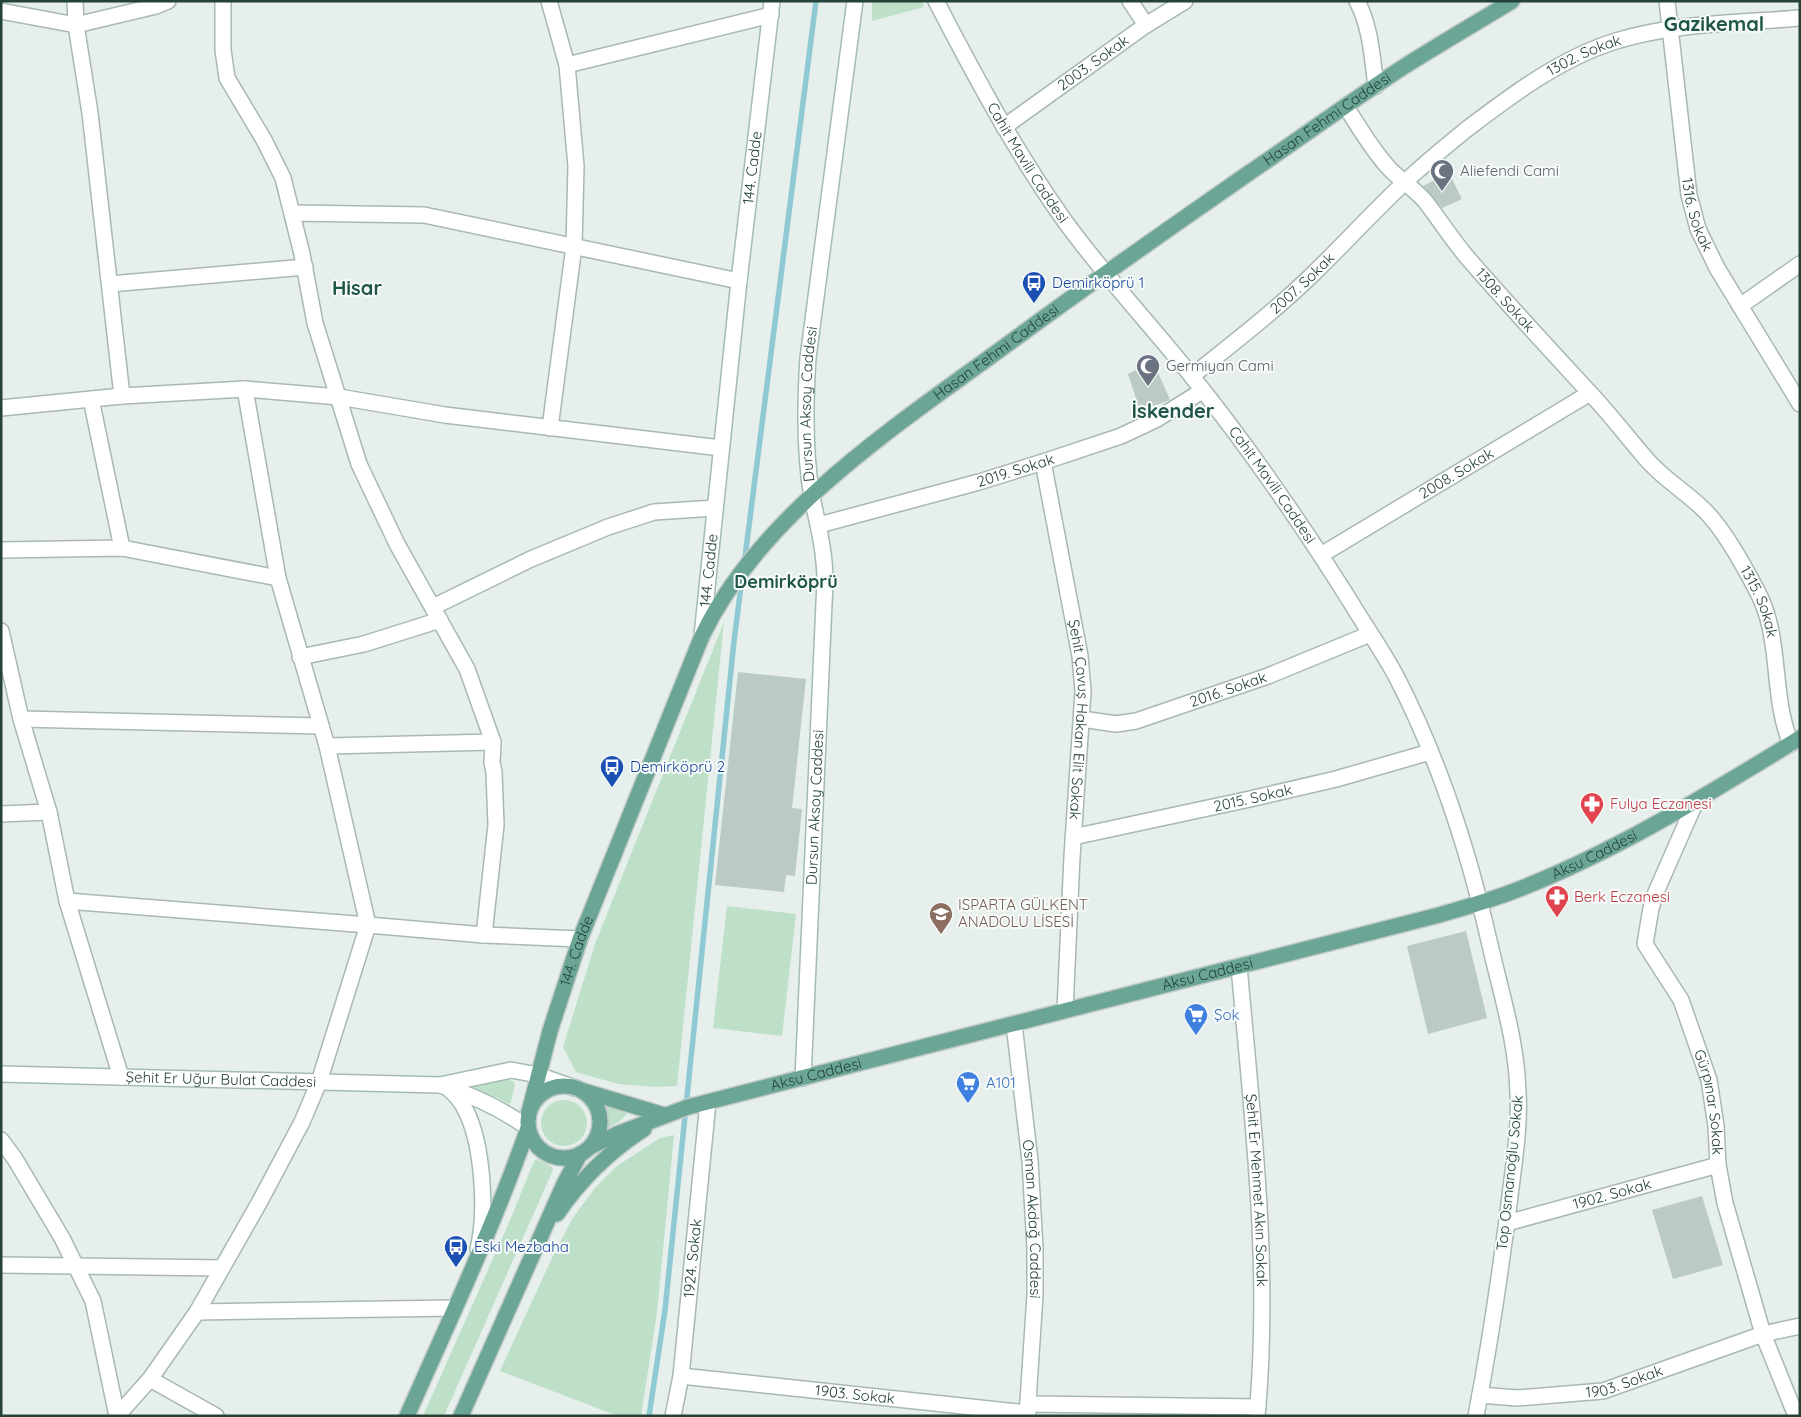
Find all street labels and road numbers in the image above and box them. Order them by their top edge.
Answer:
street label: 2003. Sokak [1054,30,1132,94]
street label: 1302. Sokak [1543,30,1623,80]
street label: Hasan Fehmi Caddesi [1259,68,1394,169]
street label: Cahit Mavili Caddesi [983,99,1073,227]
street label: 144. Cadde [738,130,766,205]
street label: 1316. Sokak [1678,176,1717,254]
street label: 2007. Sokak [1266,248,1338,318]
street label: 1308. Sokak [1472,264,1539,336]
street label: Hasan Fehmi Caddesi [929,300,1063,404]
street label: Dursun Aksoy Caddesi [796,325,821,483]
street label: Cahit Mavili Caddesi [1225,422,1320,547]
street label: 2008. Sokak [1415,443,1497,503]
street label: 2019. Sokak [974,449,1057,491]
street label: 144. Cadde [695,533,722,608]
street label: 1315. Sokak [1736,562,1782,639]
street label: Şehit Çavuş Hakan Elit Sokak [1064,618,1093,820]
street label: 2016. Sokak [1187,667,1269,711]
street label: Dursun Aksoy Caddesi [802,729,827,885]
street label: 2015. Sokak [1212,780,1294,816]
street label: Aksu Caddesi [1548,825,1640,883]
street label: 144. Cadde [555,913,597,989]
street label: Aksu Caddesi [1160,953,1255,994]
street label: Gürpınar Sokak [1690,1047,1727,1156]
street label: Aksu Caddesi [768,1053,863,1095]
street label: Şehit Er Uğur Bulat Caddesi [125,1067,317,1091]
street label: Şehit Er Mehmet Akın Sokak [1242,1093,1272,1287]
street label: Top Osmanoğlu Sokak [1492,1094,1527,1252]
street label: Osman Akdağ Caddesi [1019,1139,1045,1299]
street label: 1902. Sokak [1571,1174,1653,1213]
street label: 1924. Sokak [679,1218,705,1299]
street label: 1903. Sokak [1585,1361,1665,1401]
street label: 1903. Sokak [814,1380,896,1408]

